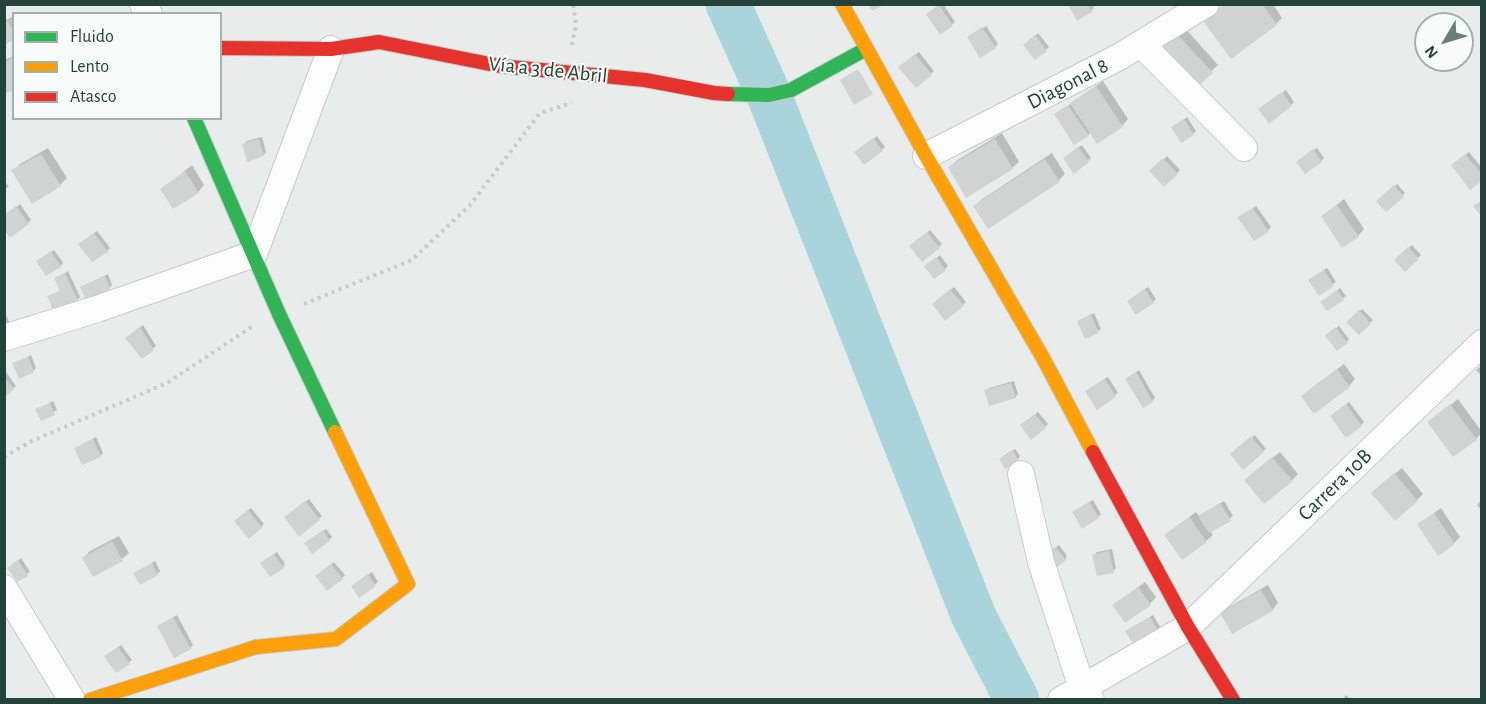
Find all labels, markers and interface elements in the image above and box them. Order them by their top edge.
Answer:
legend [12,12,222,120]
north arrow [1414,12,1474,72]
text: Fluido [70,28,114,46]
text: N [1422,43,1441,61]
street label: Vía a 3 de Abril [487,51,609,89]
street label: Diagonal 8 [1023,53,1113,115]
text: Lento [70,58,109,76]
text: Atasco [70,88,117,106]
street label: Carrera 10B [1293,444,1377,526]

